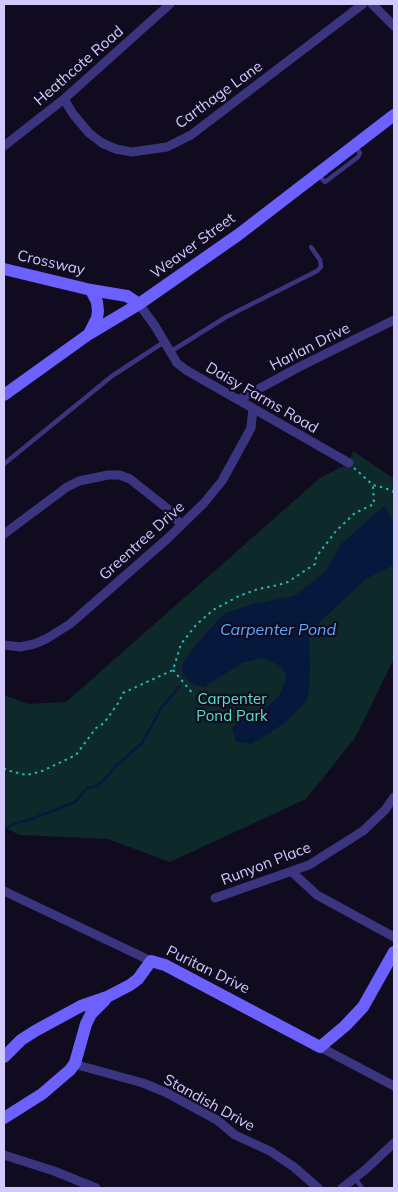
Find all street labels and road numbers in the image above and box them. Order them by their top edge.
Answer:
street label: Heathcote Road [31,22,127,110]
street label: Carthage Lane [172,57,266,133]
street label: Weaver Street [147,209,239,283]
street label: Crossway [16,247,86,279]
street label: Harlan Drive [267,319,353,375]
street label: Daisy Farms Road [203,359,321,437]
street label: Greentree Drive [96,498,188,584]
street label: Runyon Place [219,839,313,889]
street label: Puritan Drive [163,942,253,998]
street label: Standish Drive [160,1071,258,1135]

